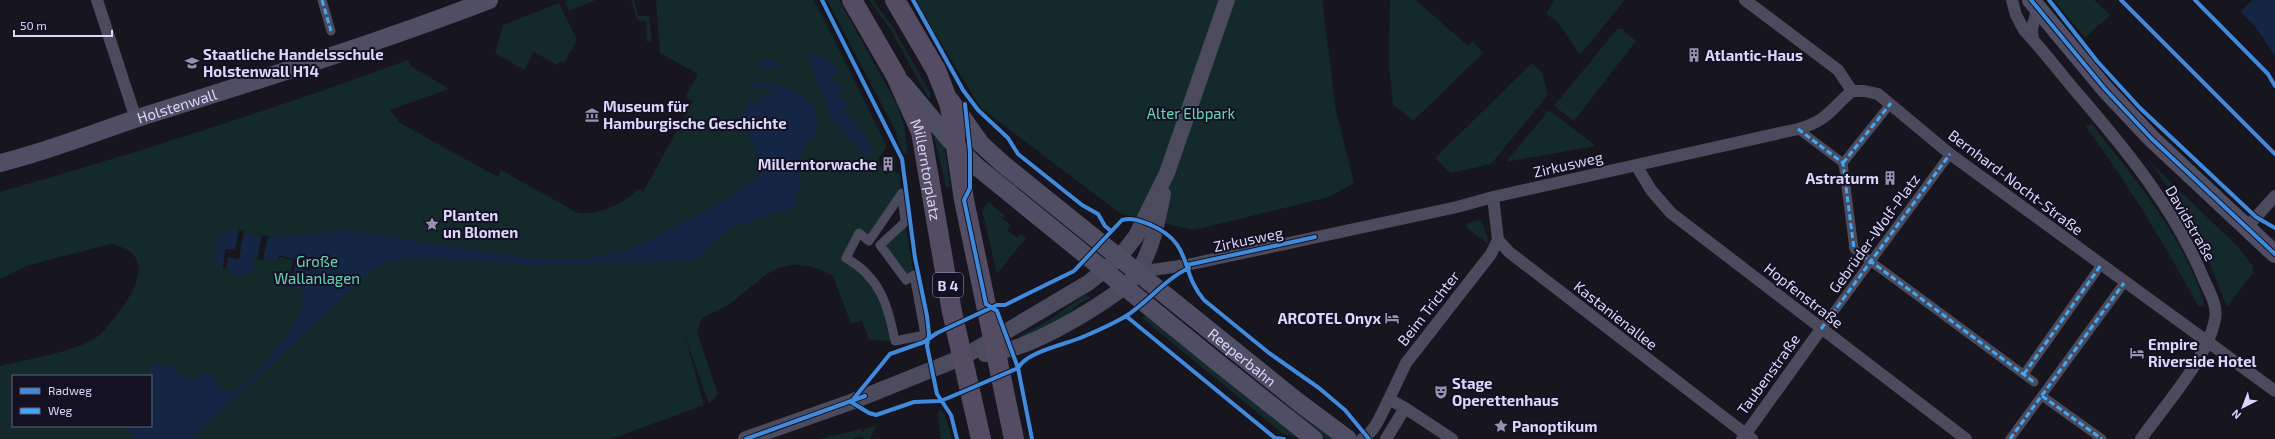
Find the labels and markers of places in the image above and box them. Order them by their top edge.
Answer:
place label: Staatliche Handelsschule Holstenwall H14 [203,45,384,80]
place label: Atlantic-Haus [1705,46,1803,64]
building icon: Atlantic-Haus [1686,47,1702,63]
school or university icon: Staatliche Handelsschule Holstenwall H14 [184,55,200,71]
place label: Museum für Hamburgische Geschichte [603,97,787,132]
museum icon: Museum für Hamburgische Geschichte [584,107,600,123]
place label: Millerntorwache [758,155,877,173]
building icon: Millerntorwache [880,156,896,172]
place label: Astraturm [1806,169,1879,187]
building icon: Astraturm [1882,170,1898,186]
place label: Planten un Blomen [443,206,518,241]
place icon: Planten un Blomen [424,216,440,232]
place label: ARCOTEL Onyx [1278,309,1381,328]
hotel icon: ARCOTEL Onyx [1384,310,1400,326]
place label: Empire Riverside Hotel [2148,335,2257,370]
hotel icon: Empire Riverside Hotel [2129,345,2145,361]
place label: Stage Operettenhaus [1452,374,1559,409]
theatre icon: Stage Operettenhaus [1433,384,1449,400]
place label: Panoptikum [1512,417,1597,435]
place icon: Panoptikum [1493,418,1509,434]

